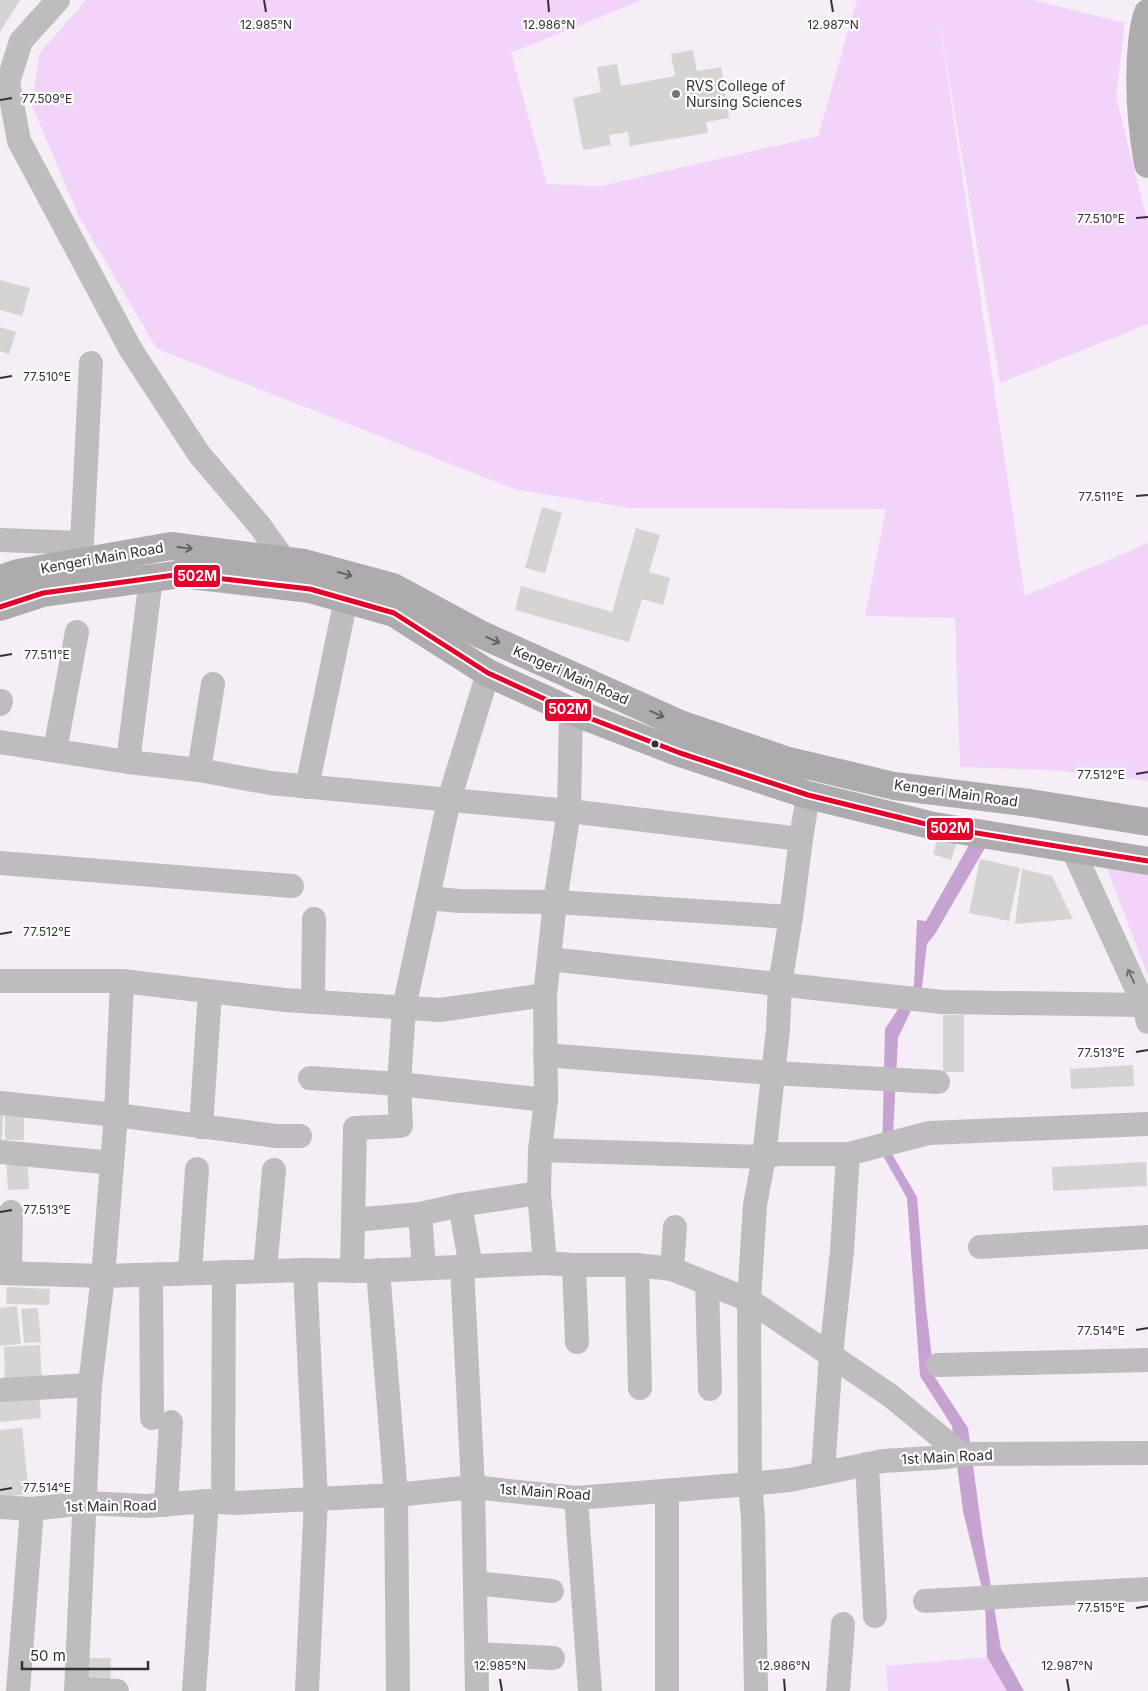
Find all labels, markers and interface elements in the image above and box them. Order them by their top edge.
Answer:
text: 12.985°N [240,17,292,32]
text: 12.986°N [523,17,575,32]
text: 12.987°N [807,17,859,32]
place label: RVS College of Nursing Sciences [686,77,802,110]
marker: RVS College of Nursing Sciences [670,88,682,100]
text: 77.509°E [22,91,72,106]
text: 77.510°E [1077,211,1125,226]
text: 77.510°E [23,369,71,384]
text: 77.511°E [1078,489,1124,504]
street label: Kengeri Main Road [39,538,165,577]
one-way arrow [177,543,193,553]
line badge: 502M [173,564,221,588]
text: 502M [177,567,217,584]
one-way arrow [337,570,353,580]
one-way arrow [485,636,500,646]
street label: Kengeri Main Road [511,641,632,708]
text: 77.511°E [24,647,70,662]
line badge: 502M [544,698,592,722]
text: 502M [548,700,588,717]
one-way arrow [649,709,664,719]
unlabelled marker [650,739,660,749]
text: 77.512°E [1077,767,1125,782]
street label: Kengeri Main Road [893,775,1019,810]
line badge: 502M [926,817,974,841]
text: 502M [930,819,970,836]
text: 77.512°E [23,924,71,939]
one-way arrow [1125,969,1135,984]
text: 77.513°E [1077,1045,1125,1060]
text: 77.513°E [23,1202,71,1217]
text: 77.514°E [1077,1323,1125,1338]
street label: 1st Main Road [901,1446,993,1467]
text: 77.514°E [23,1480,71,1495]
street label: 1st Main Road [499,1480,591,1503]
street label: 1st Main Road [65,1496,157,1515]
text: 77.515°E [1077,1600,1125,1615]
scale bar [22,1638,149,1670]
text: 50 m [30,1646,66,1665]
text: 12.985°N [474,1658,526,1673]
text: 12.986°N [758,1658,810,1673]
text: 12.987°N [1041,1658,1093,1673]

